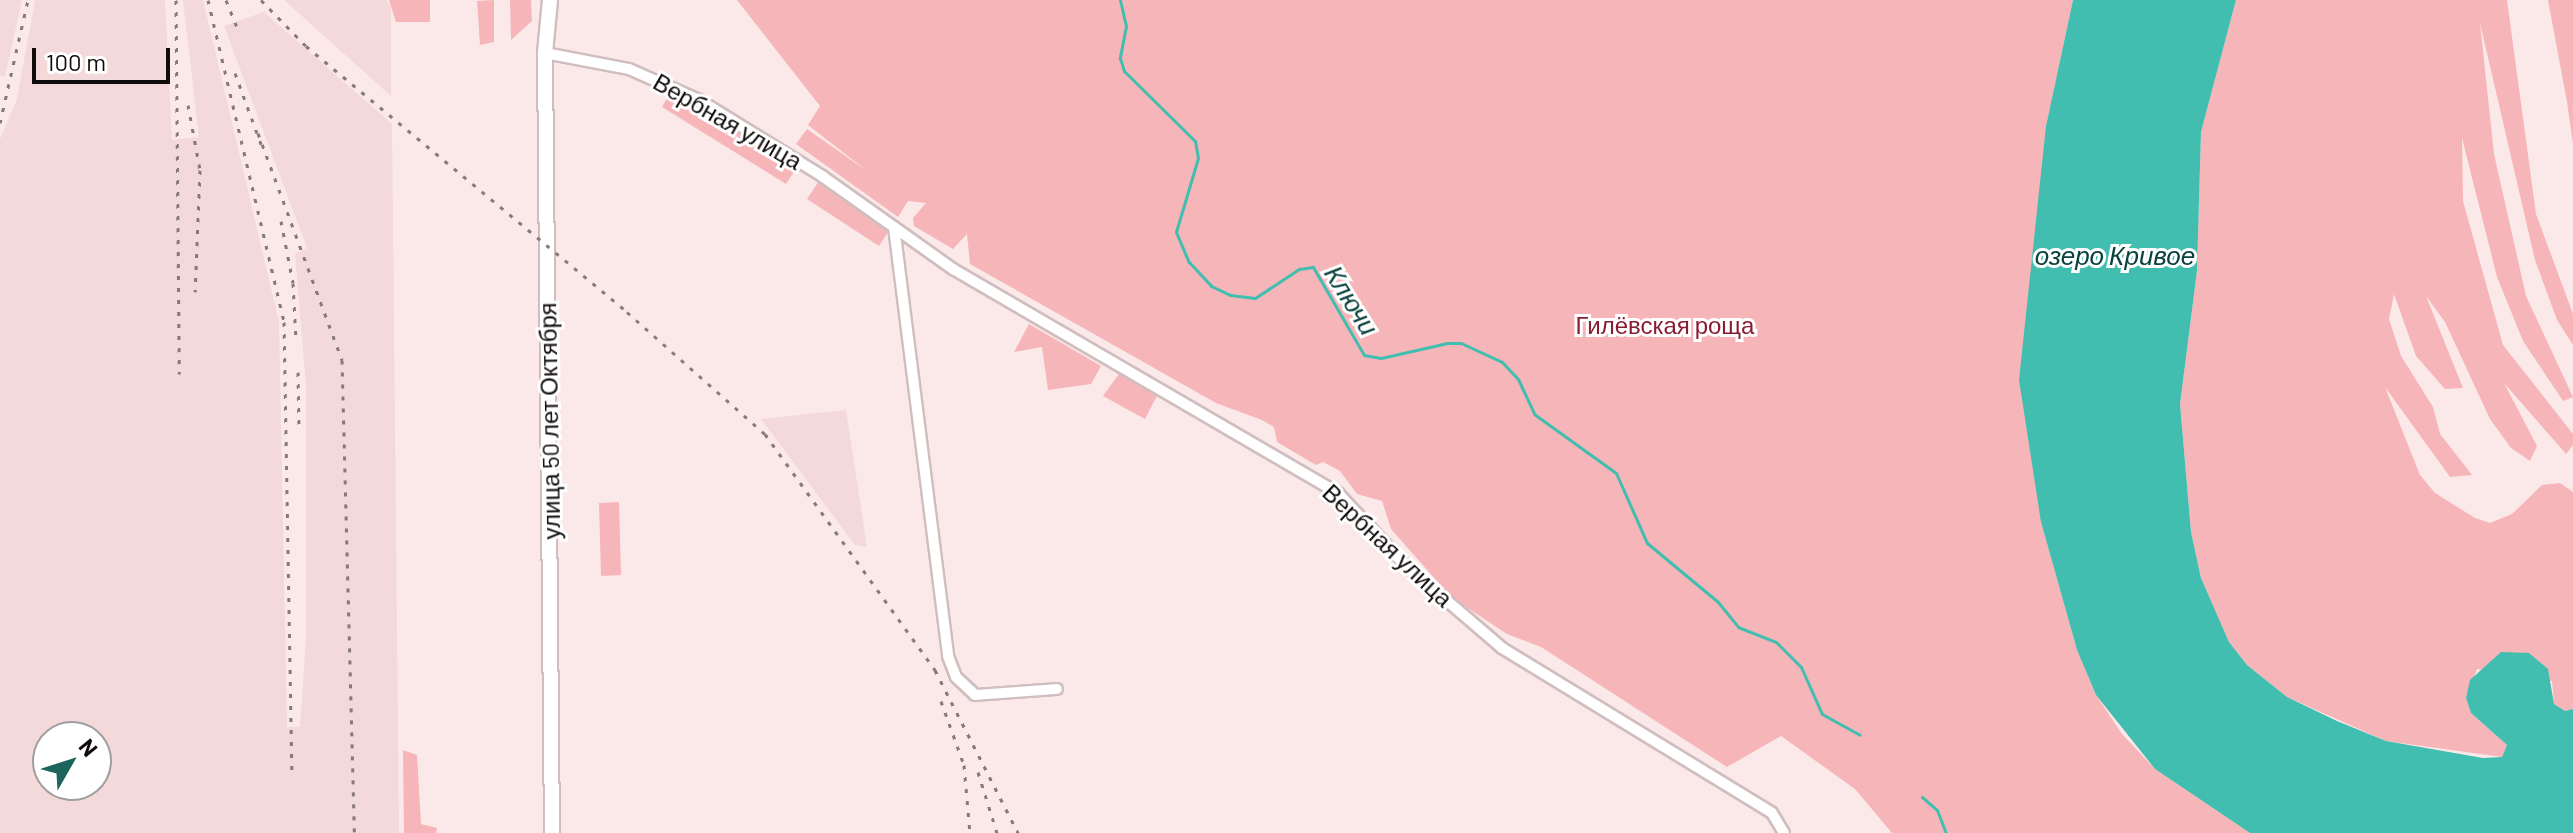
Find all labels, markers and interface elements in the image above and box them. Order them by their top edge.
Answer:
scale bar [36,32,174,82]
text: 100 m [46,47,106,76]
street label: Вербная улица [649,67,807,175]
water label: озеро Кривое [2035,239,2195,271]
water label: Ключи [1319,259,1385,341]
street label: улица 50 лет Октября [533,302,565,540]
park label: Гилёвская роща [1576,311,1754,339]
street label: Вербная улица [1317,478,1459,612]
north arrow [32,721,112,801]
text: N [74,733,104,761]

